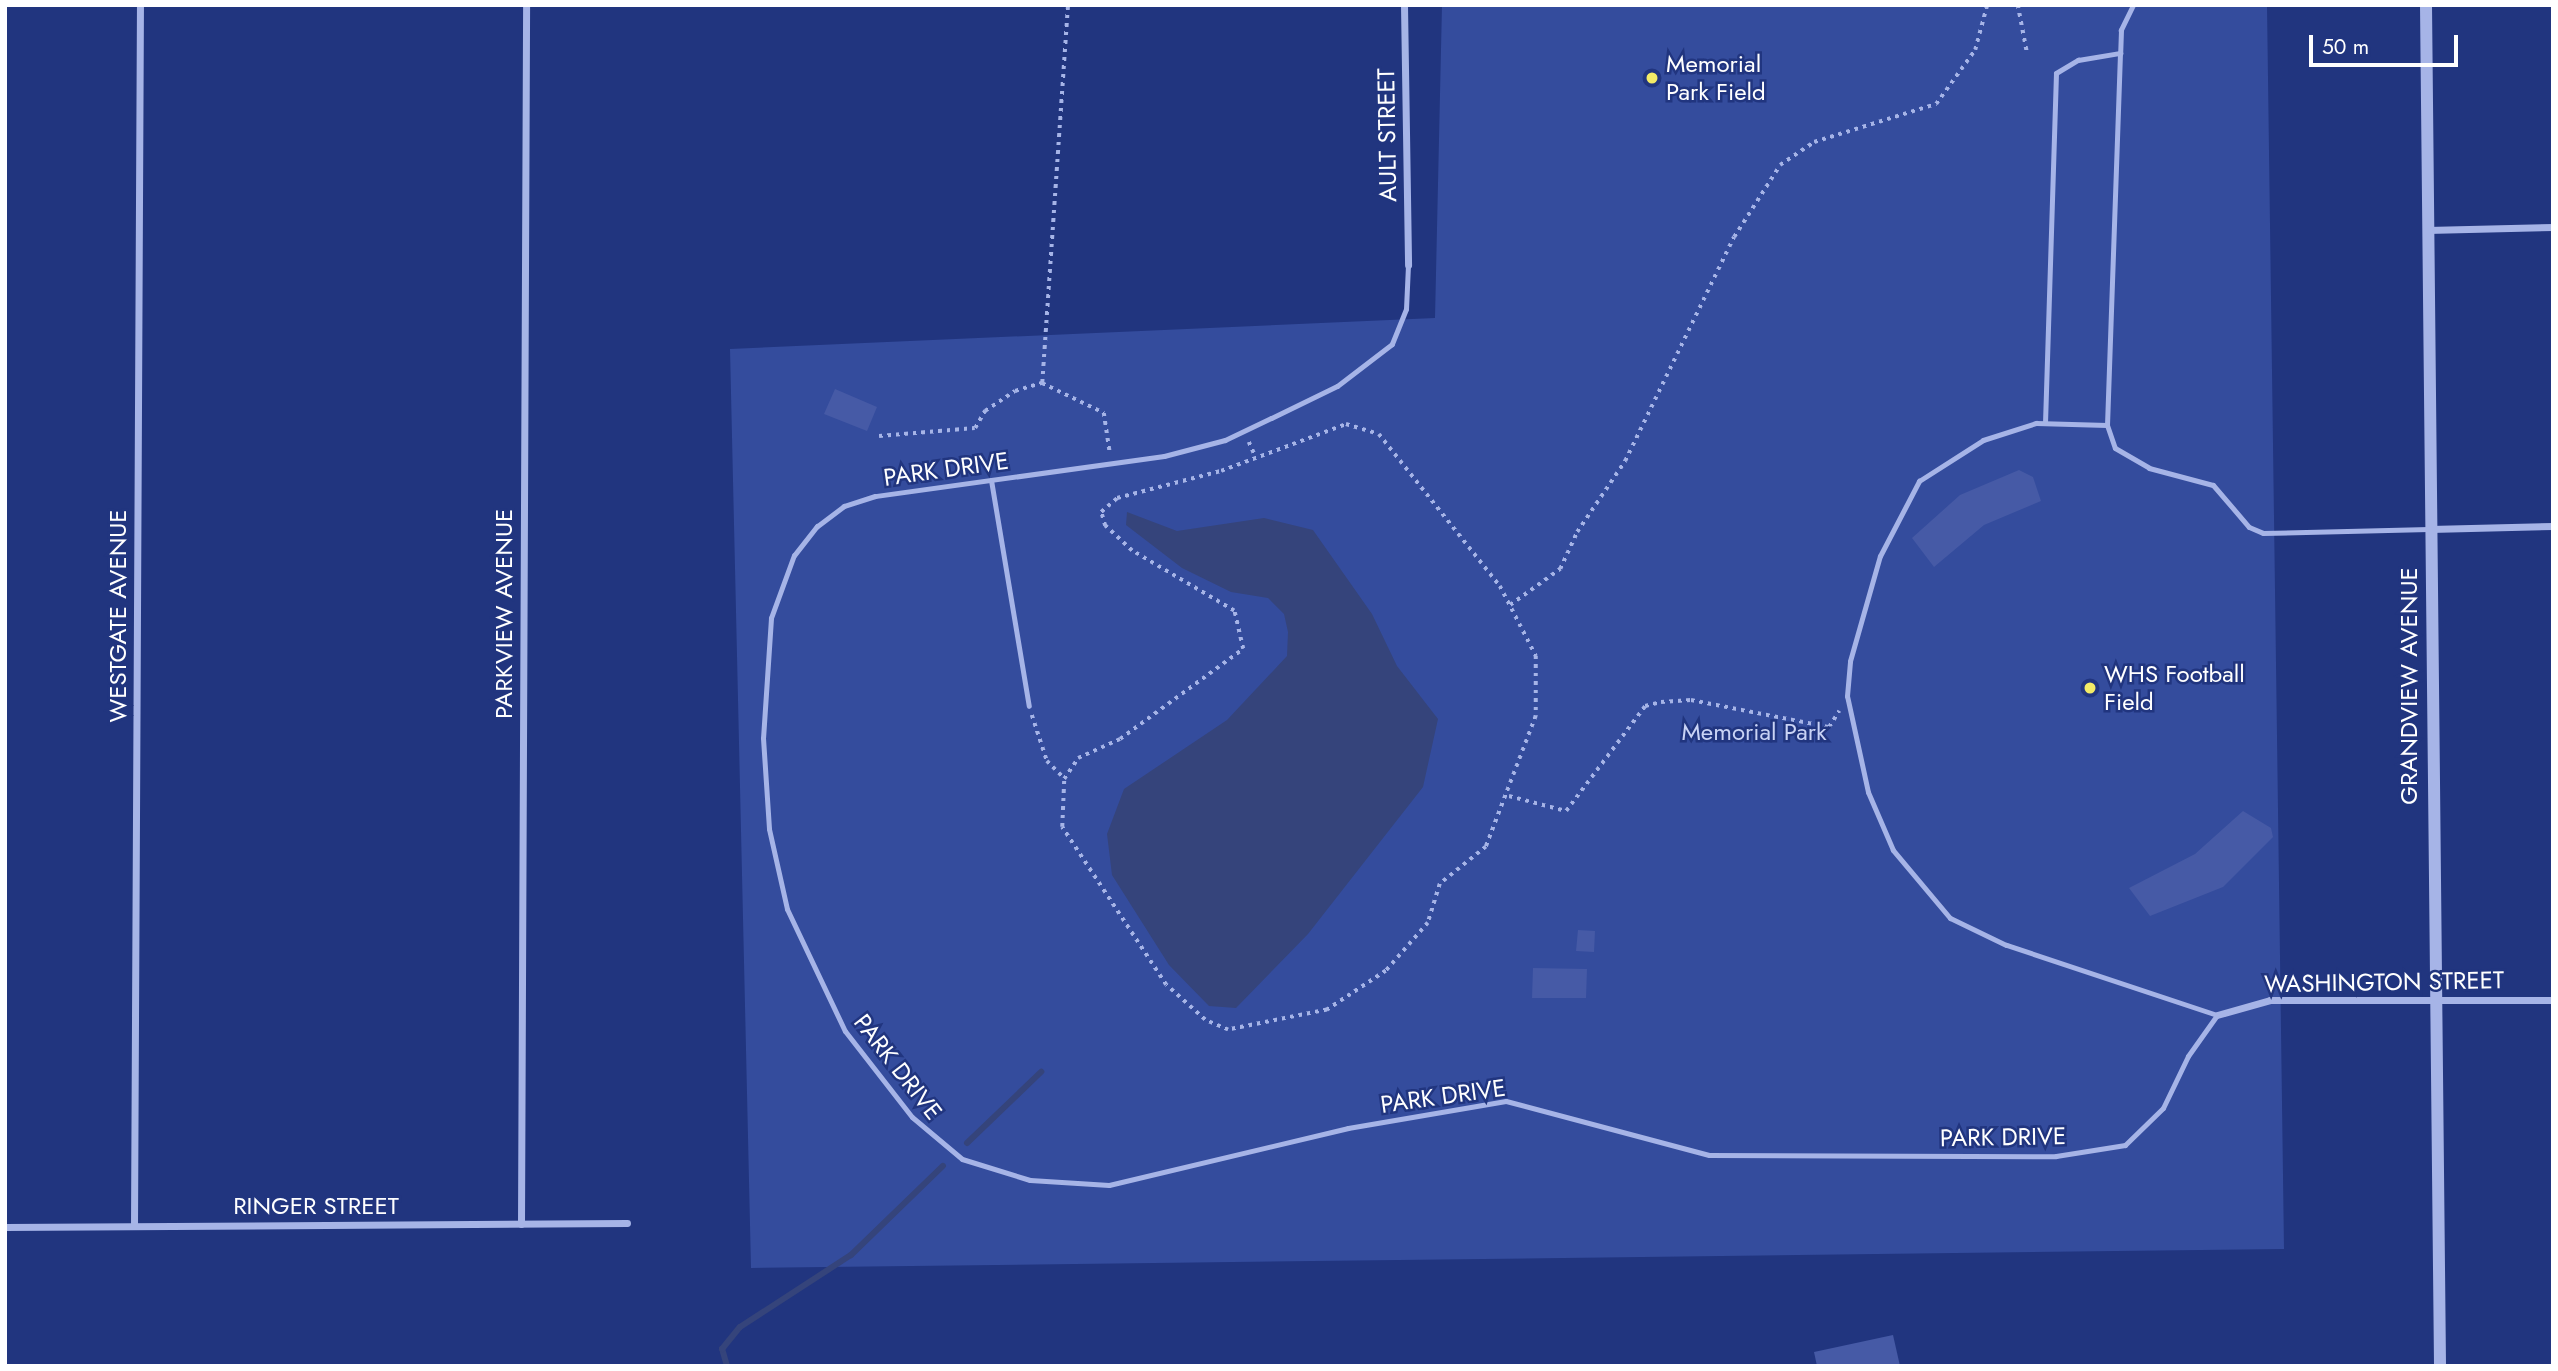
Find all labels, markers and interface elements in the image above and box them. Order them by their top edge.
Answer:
scale bar [2313,21,2462,65]
text: 50 m [2322,32,2369,62]
place label: Memorial Park Field [1666,50,1766,106]
street label: AULT STREET [1371,68,1403,202]
marker: Memorial Park Field [1644,70,1660,86]
street label: PARK DRIVE [882,446,1010,492]
street label: PARKVIEW AVENUE [490,509,518,719]
street label: WESTGATE AVENUE [104,510,132,722]
street label: GRANDVIEW AVENUE [2395,567,2423,805]
place label: WHS Football Field [2104,660,2245,716]
marker: WHS Football Field [2082,680,2098,696]
park label: Memorial Park [1681,718,1827,746]
street label: WASHINGTON STREET [2264,966,2504,998]
street label: PARK DRIVE [848,1008,948,1126]
street label: PARK DRIVE [1379,1073,1507,1119]
street label: PARK DRIVE [1940,1122,2066,1152]
street label: RINGER STREET [233,1192,399,1220]

